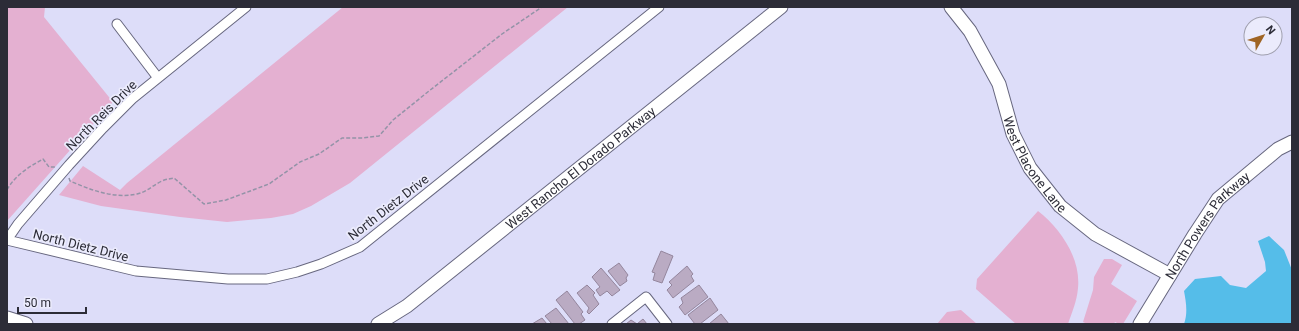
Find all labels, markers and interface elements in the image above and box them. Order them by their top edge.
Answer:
north arrow [1243,16,1283,56]
text: N [1263,23,1278,37]
street label: North Reis Drive [63,77,140,154]
street label: West Rancho El Dorado Parkway [503,103,659,232]
street label: West Placone Lane [1000,115,1069,216]
street label: North Powers Parkway [1162,169,1253,282]
street label: North Dietz Drive [345,171,432,243]
street label: North Dietz Drive [32,226,130,265]
scale bar [18,289,86,315]
text: 50 m [24,296,51,310]

